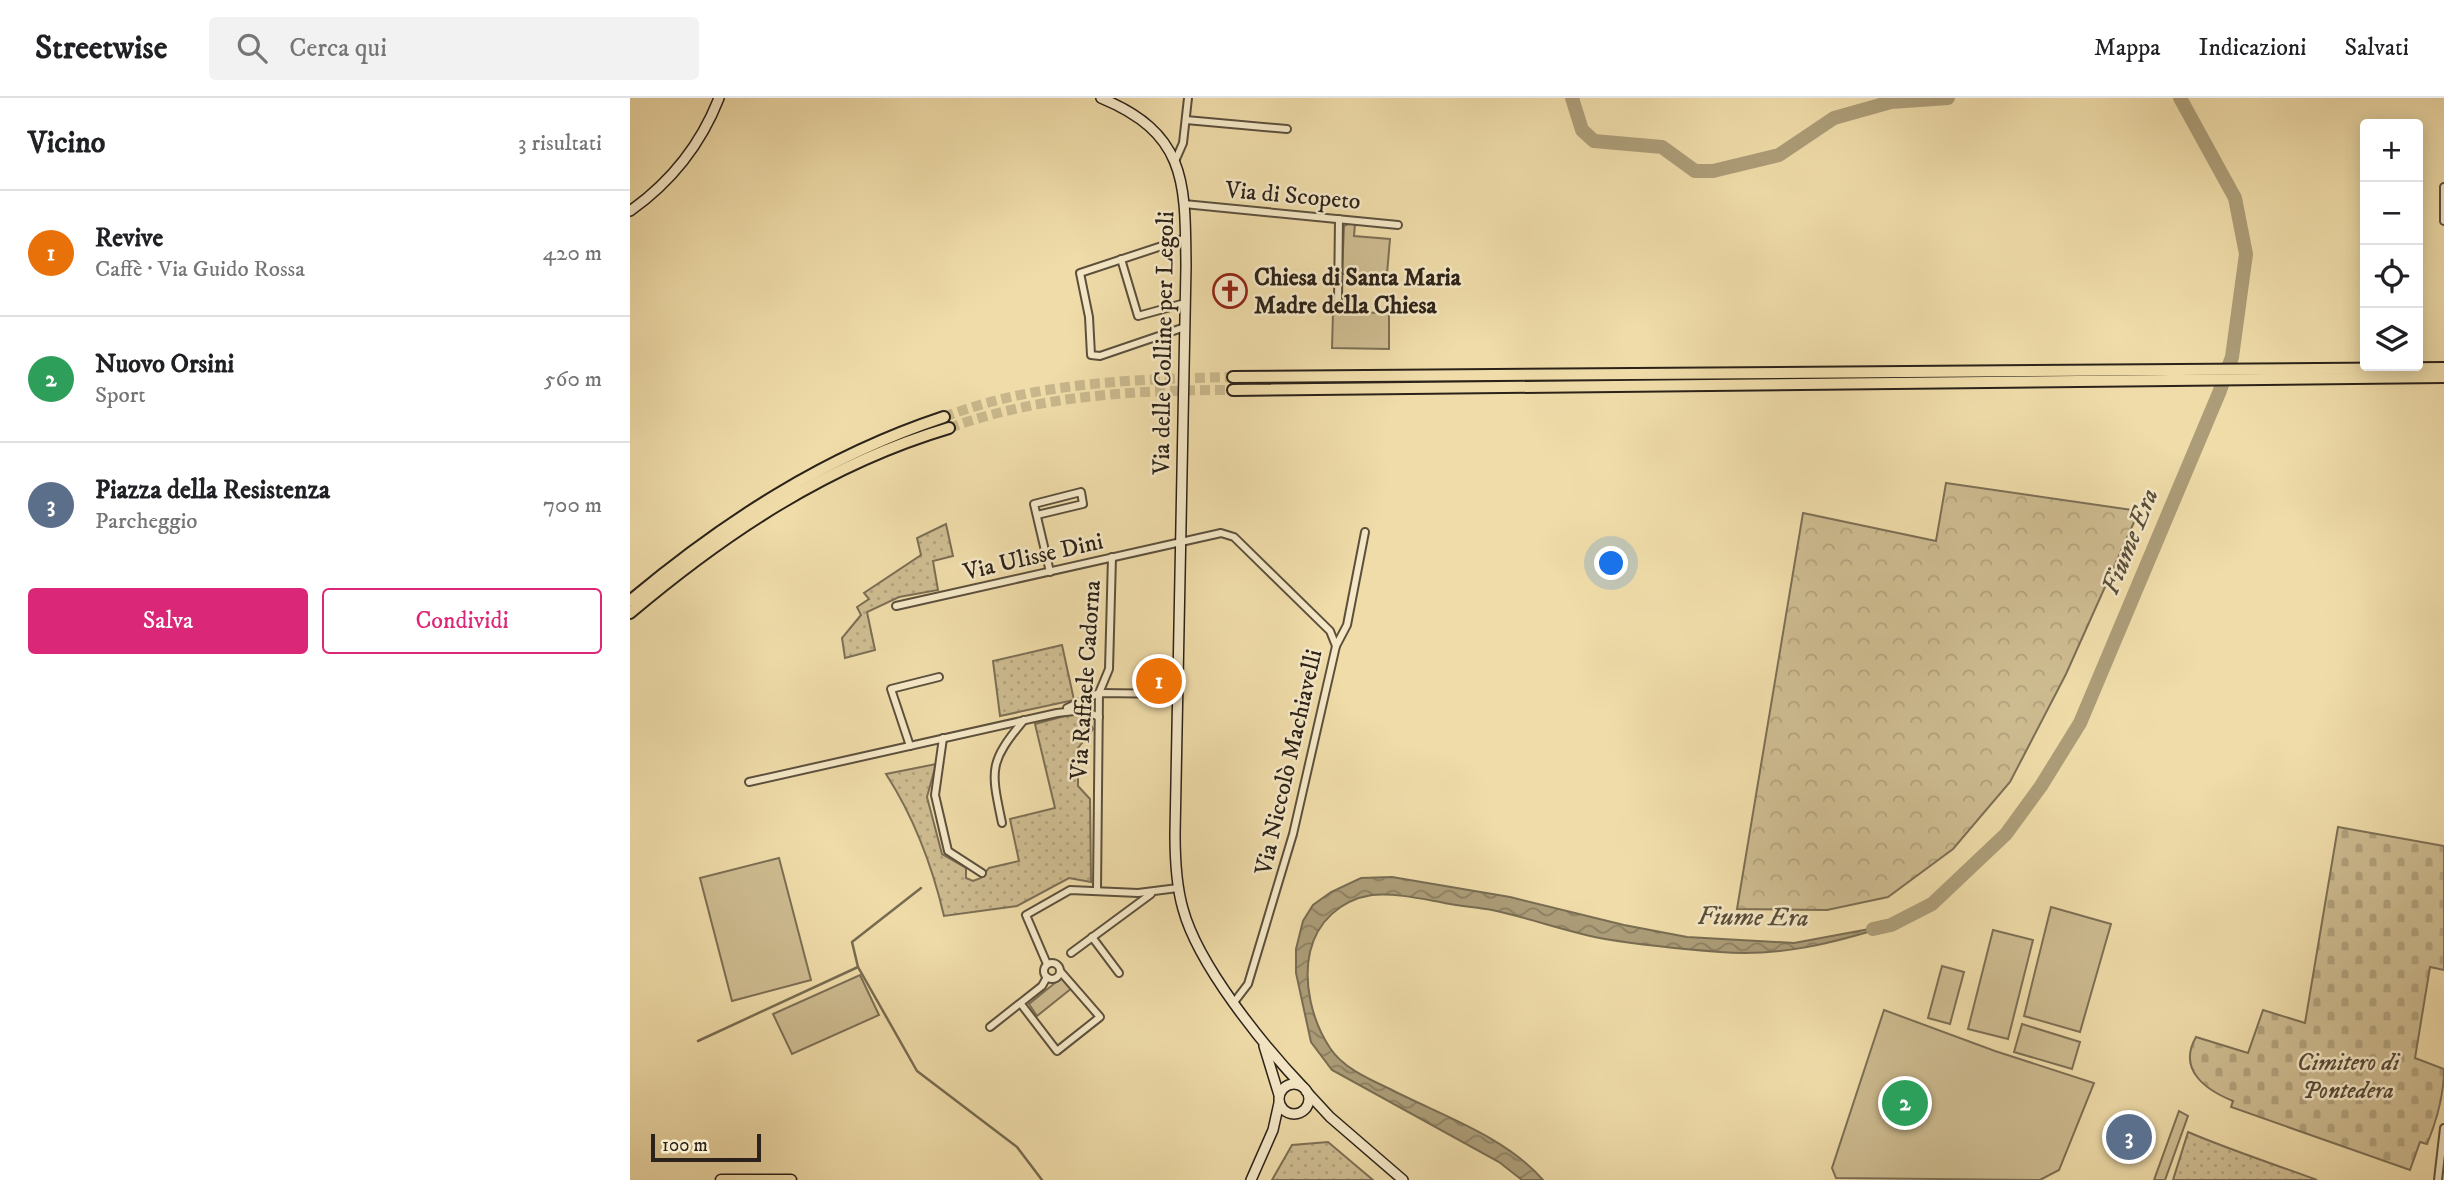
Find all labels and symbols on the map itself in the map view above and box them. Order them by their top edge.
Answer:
street label: Via di Scopeto [1223,175,1362,217]
street label: Via delle Colline per Legoli [1147,211,1181,476]
place label: Chiesa di Santa Maria Madre della Chiesa [1254,263,1462,321]
church icon: Chiesa di Santa Maria Madre della Chiesa [1211,272,1249,310]
water label: Fiume Era [2094,484,2167,599]
street label: Via Ulisse Dini [959,526,1106,588]
your location [1594,546,1628,580]
street label: Via Raffaele Cadorna [1064,579,1108,782]
street label: Via Niccolò Machiavelli [1248,647,1330,879]
pin: 1 [1136,655,1182,707]
water label: Fiume Era [1697,900,1809,935]
park label: Cimitero di Pontedera [2297,1048,2401,1106]
pin: 2 [1882,1077,1928,1129]
pin: 3 [2106,1111,2152,1163]
scale bar [651,1131,761,1163]

